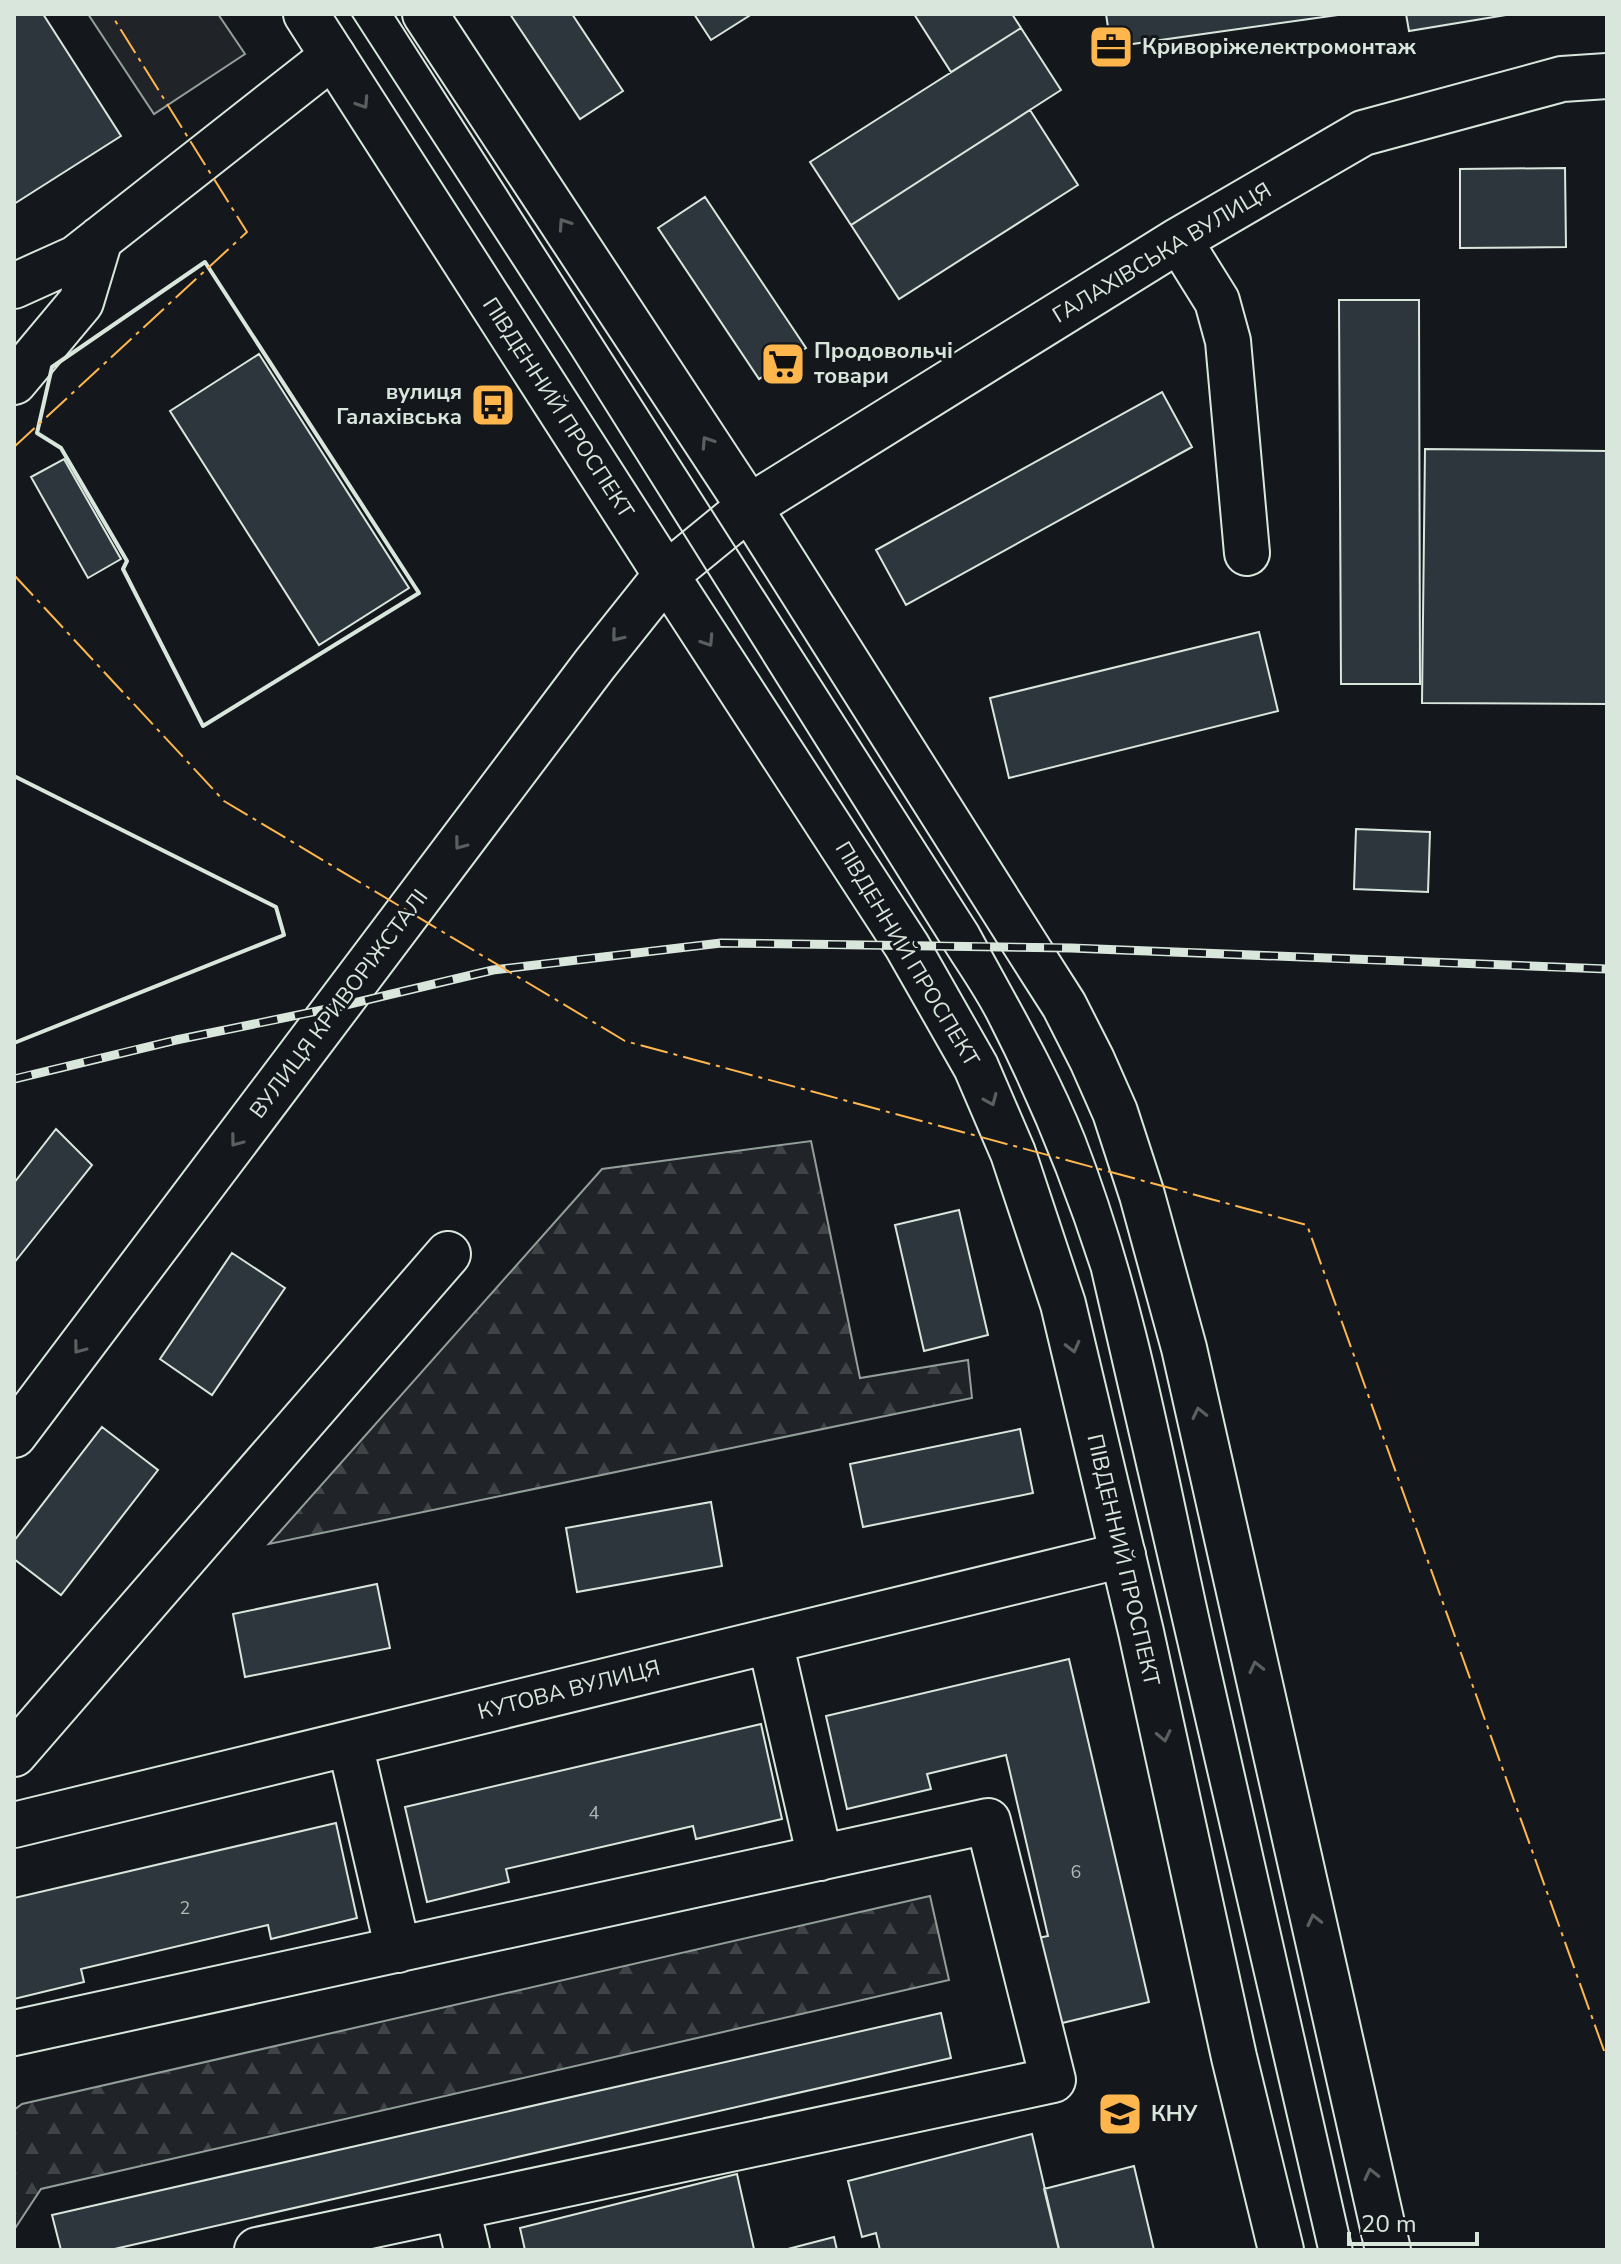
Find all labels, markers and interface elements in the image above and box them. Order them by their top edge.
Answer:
office icon: Криворіжелектромонтаж [1087,23,1135,71]
place label: Криворіжелектромонтаж [1142,32,1417,62]
one-way arrow [354,94,369,109]
street label: ГАЛАХІВСЬКА ВУЛИЦЯ [1047,176,1277,330]
one-way arrow [559,219,574,233]
street label: ПІВДЕННИЙ ПРОСПЕКТ [475,292,641,525]
place label: Продовольчі товари [814,336,953,391]
supermarket icon: Продовольчі товари [759,340,807,388]
place label: вулиця Галахівська [336,377,462,432]
bus stop icon: вулиця Галахівська [469,381,517,429]
one-way arrow [701,436,716,450]
one-way arrow [612,627,627,641]
one-way arrow [698,632,713,647]
one-way arrow [455,835,469,849]
street label: ПІВДЕННИЙ ПРОСПЕКТ [828,836,987,1073]
street label: ВУЛИЦЯ КРИВОРІЖСТАЛІ [243,883,435,1125]
one-way arrow [981,1092,997,1106]
one-way arrow [231,1132,246,1146]
one-way arrow [75,1339,89,1354]
one-way arrow [1064,1339,1081,1353]
one-way arrow [1191,1407,1208,1421]
street label: ПІВДЕННИЙ ПРОСПЕКТ [1079,1431,1167,1690]
street label: КУТОВА ВУЛИЦЯ [475,1653,663,1727]
one-way arrow [1249,1660,1266,1674]
one-way arrow [1155,1729,1172,1742]
house number: 4 [589,1801,600,1825]
house number: 6 [1071,1860,1081,1884]
house number: 2 [180,1896,190,1920]
one-way arrow [1306,1914,1323,1928]
school or university icon: КНУ [1096,2090,1144,2138]
place label: КНУ [1151,2099,1198,2129]
one-way arrow [1363,2168,1380,2181]
scale bar [1349,2196,1477,2246]
text: 20 m [1361,2208,1417,2240]

